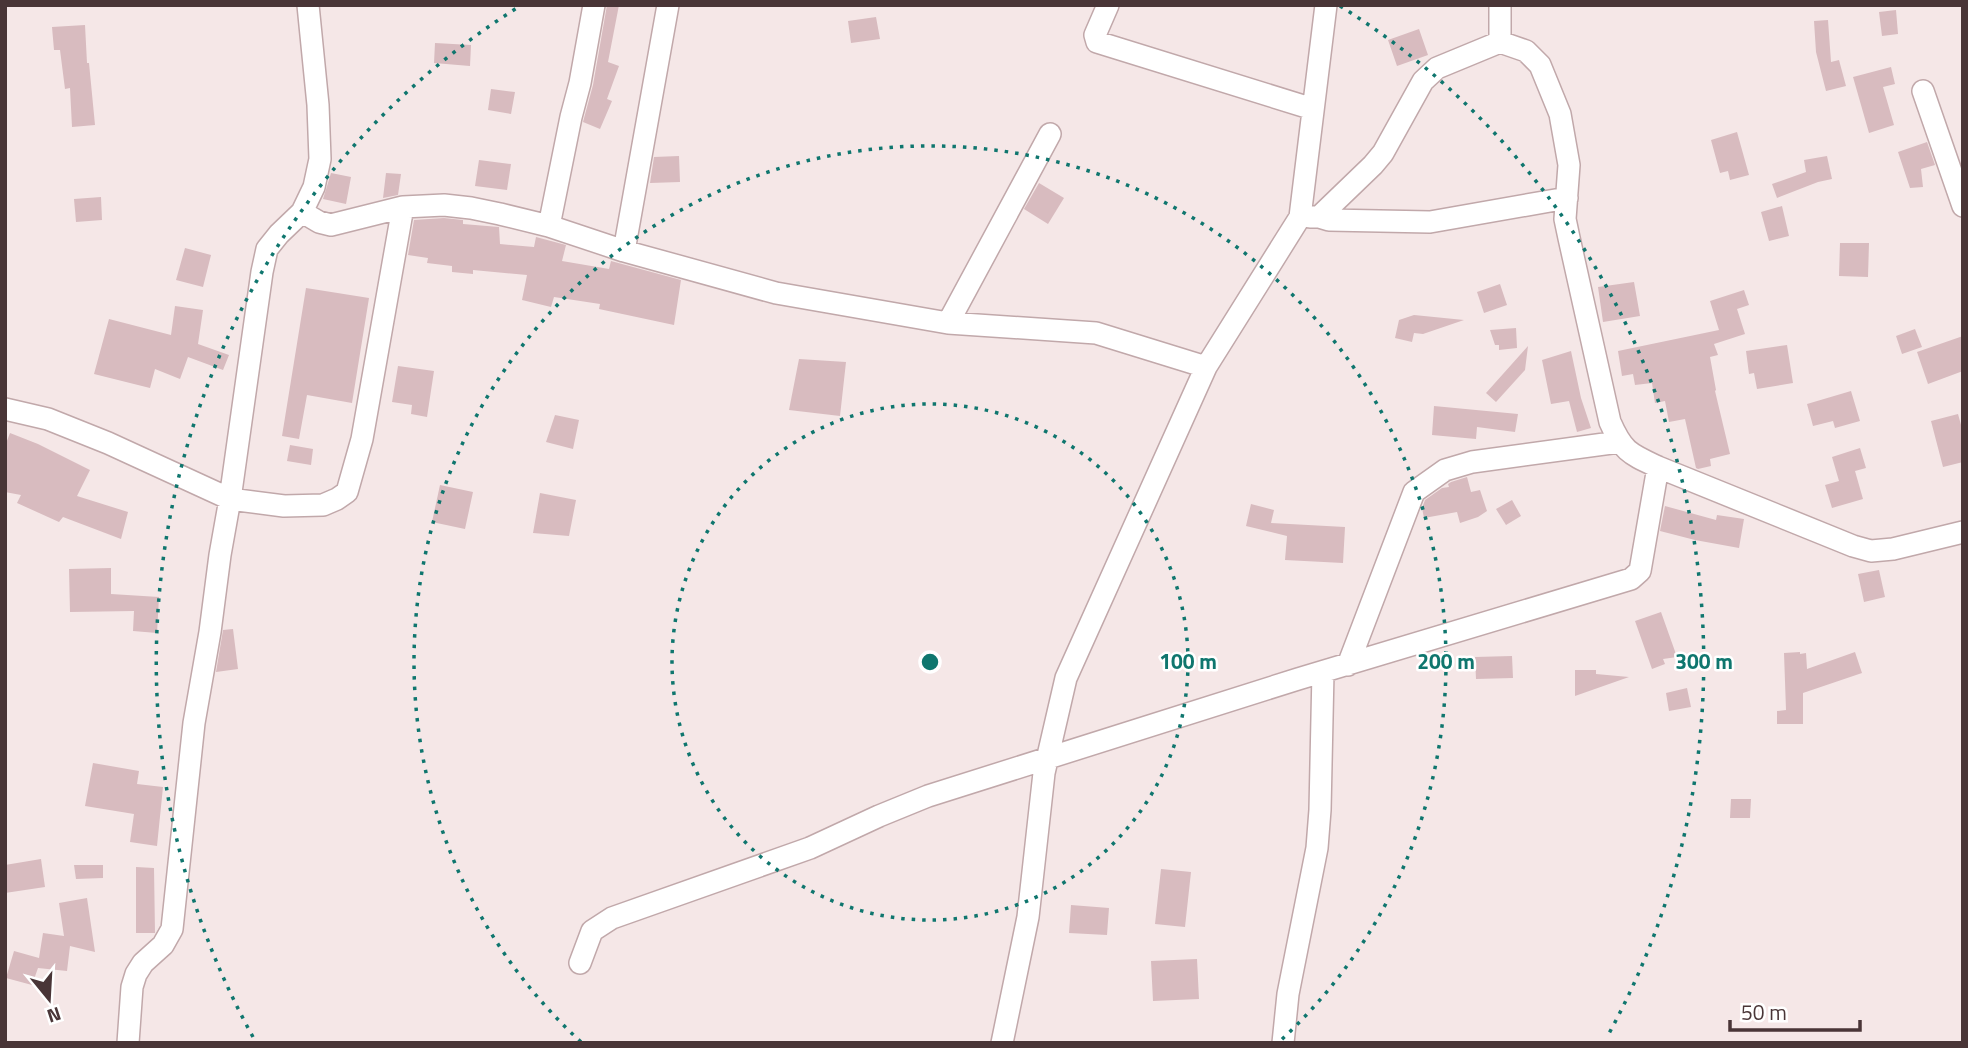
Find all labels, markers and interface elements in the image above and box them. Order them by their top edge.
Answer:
text: 100 m [1159,645,1217,677]
text: 200 m [1417,645,1475,677]
text: 300 m [1675,645,1733,677]
centre of rings [918,650,942,674]
north arrow [14,964,84,1034]
scale bar [1730,988,1860,1032]
text: 50 m [1741,996,1787,1028]
text: N [44,1000,65,1031]

